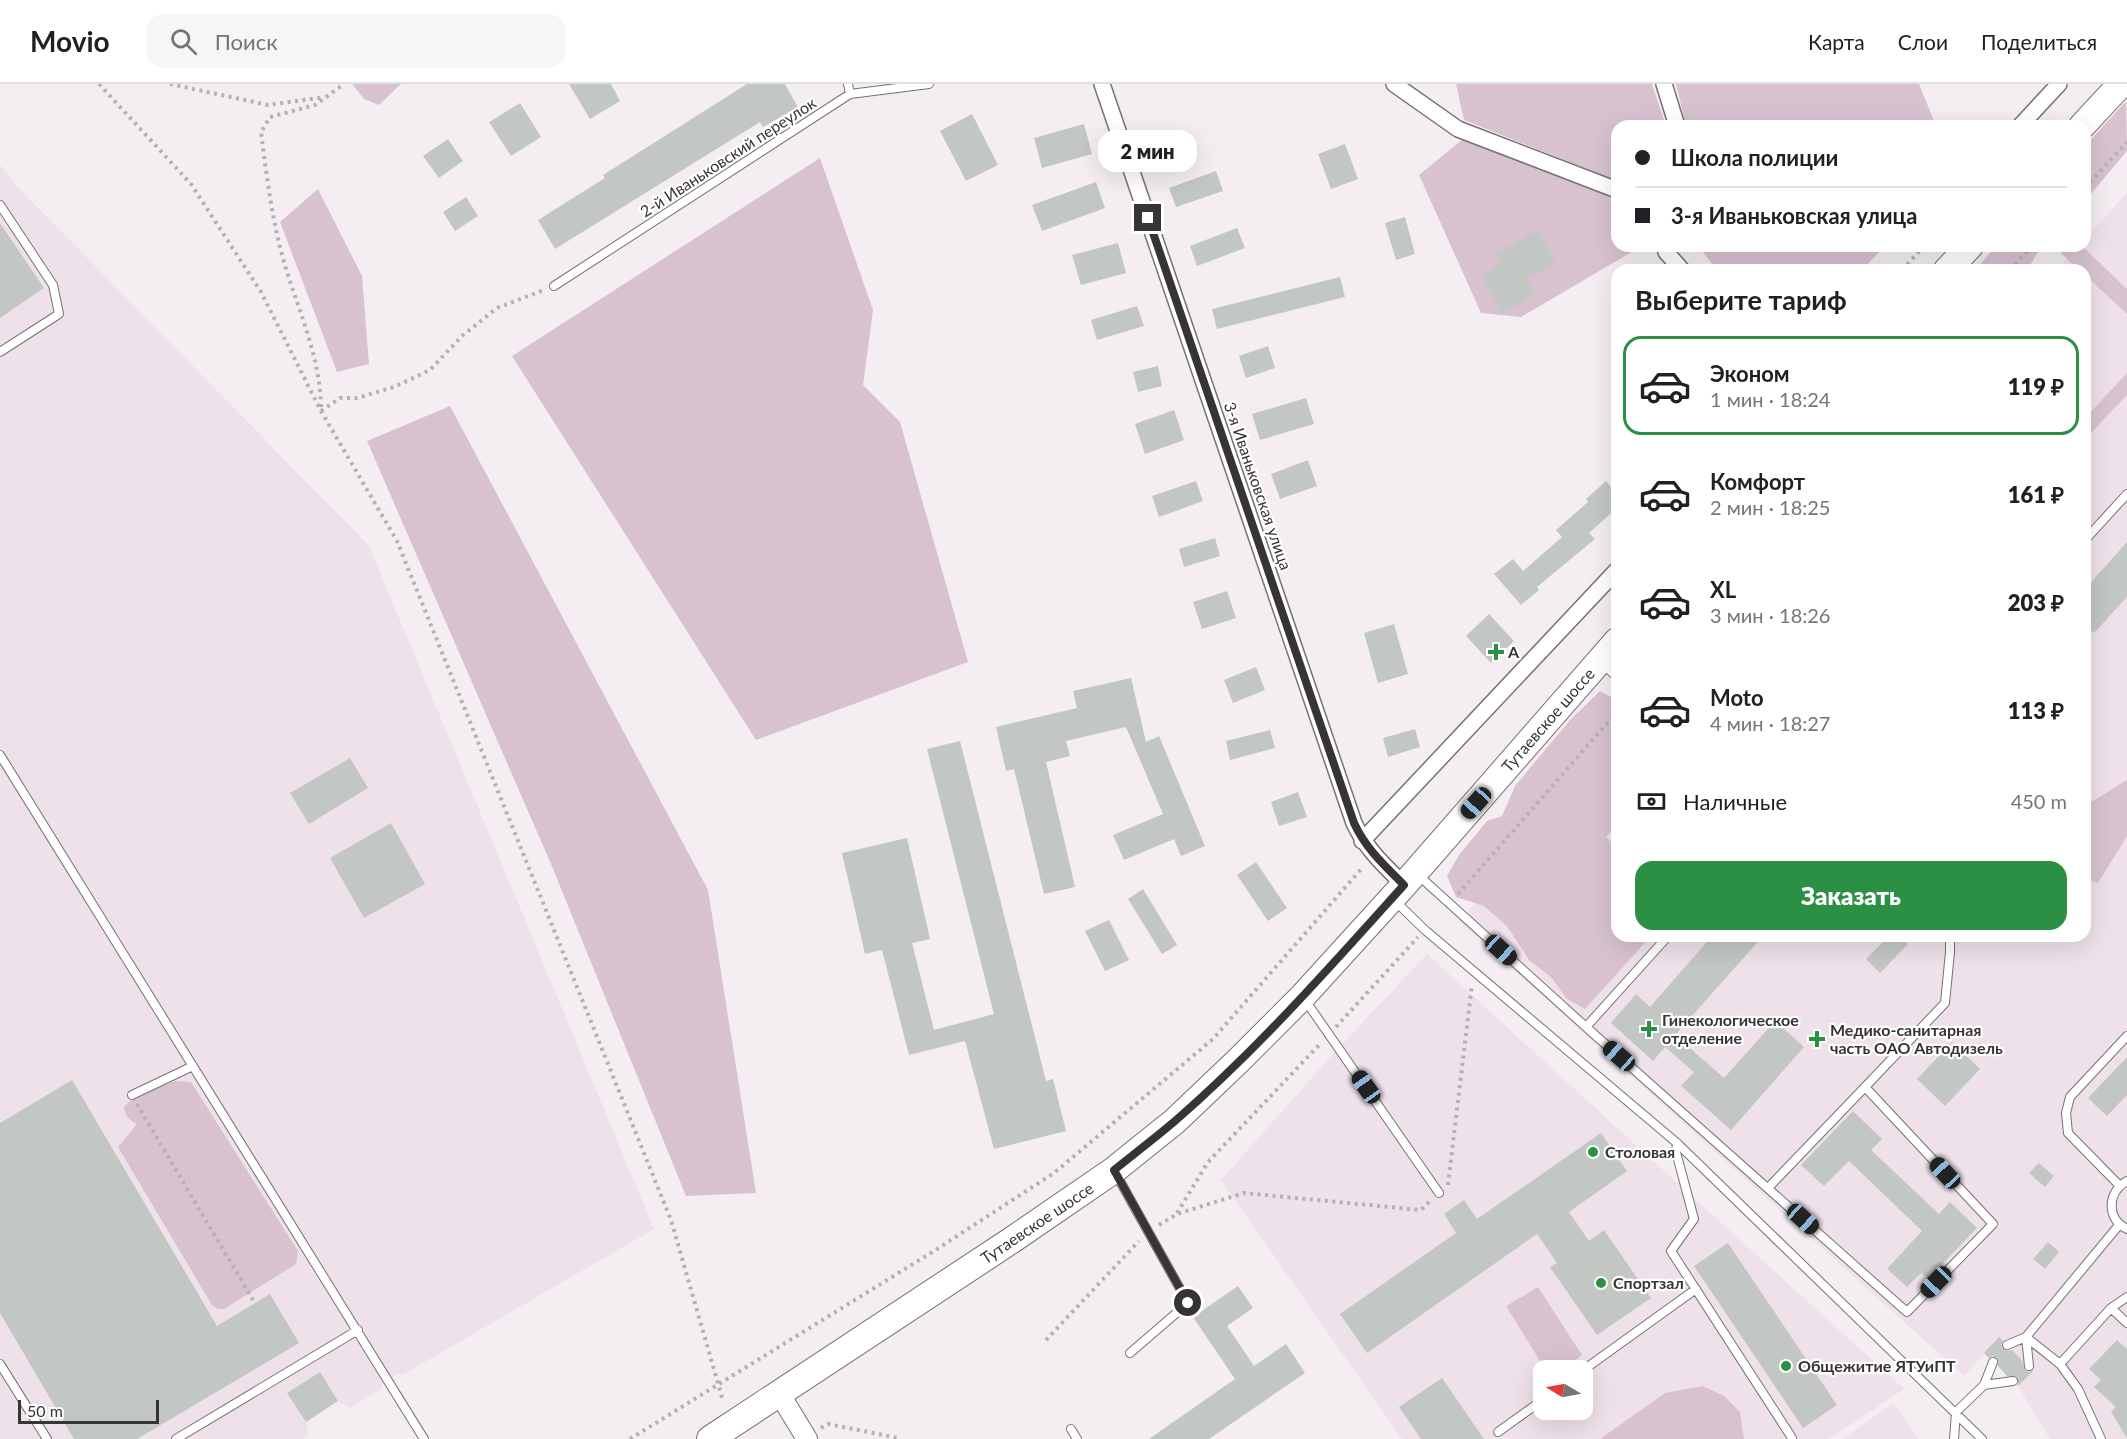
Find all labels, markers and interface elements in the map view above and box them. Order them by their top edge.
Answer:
search box [146,14,566,68]
text: Movio [30,24,110,58]
icon: search [167,25,200,58]
text: Поиск [215,28,278,55]
text: Карта [1808,29,1865,54]
text: Слои [1898,29,1948,54]
text: Поделиться [1981,29,2097,54]
street label: 2-й Иваньковский переулок [636,92,820,221]
callout: 2 мин [1098,131,1198,173]
text: 2 мин [1120,139,1175,163]
text: Школа полиции [1671,144,1838,171]
text: 3-я Иваньковская улица [1671,202,1917,229]
route end [1134,204,1161,231]
text: Выберите тариф [1635,283,1847,316]
icon: car [1638,359,1692,413]
text: Эконом [1710,360,1790,387]
text: 119 ₽ [2008,373,2064,400]
text: 1 мин · 18:24 [1710,387,1830,411]
street label: 3-я Иваньковская улица [1221,399,1296,572]
icon: car [1638,467,1692,521]
text: Комфорт [1710,468,1805,495]
text: 161 ₽ [2008,481,2064,508]
text: 2 мин · 18:25 [1710,495,1830,519]
icon: car [1638,575,1692,629]
text: XL [1710,576,1736,603]
text: 203 ₽ [2008,589,2064,616]
text: 3 мин · 18:26 [1710,603,1830,627]
place label: А [1507,642,1520,661]
marker: А [1489,645,1503,659]
street label: Тутаевское шоссе [1497,664,1598,776]
icon: car [1638,683,1692,737]
text: Moto [1710,684,1764,711]
text: 113 ₽ [2008,697,2064,724]
text: 4 мин · 18:27 [1710,711,1830,735]
car [1457,784,1495,822]
icon: cash [1635,785,1668,818]
text: Наличные [1683,788,1787,815]
text: 450 m [2011,789,2067,813]
button: Заказать [1635,861,2067,930]
car [1482,931,1520,969]
place label: Гинекологическое отделение [1662,1010,1799,1047]
marker: Гинекологическое отделение [1640,1020,1658,1038]
place label: Медико-санитарная часть ОАО Автодизель [1830,1020,2003,1057]
marker: Медико-санитарная часть ОАО Автодизель [1808,1030,1826,1048]
car [1600,1037,1638,1075]
car [1348,1067,1384,1107]
place label: Столовая [1605,1142,1675,1161]
marker: Столовая [1586,1145,1600,1159]
car [1926,1154,1964,1192]
street label: Тутаевское шоссе [977,1178,1097,1267]
car [1784,1200,1822,1238]
car [1917,1263,1955,1301]
place label: Спортзал [1613,1273,1684,1292]
marker: Спортзал [1594,1276,1608,1290]
route start [1174,1289,1201,1316]
place label: Общежитие ЯТУиПТ [1798,1356,1956,1375]
marker: Общежитие ЯТУиПТ [1779,1359,1793,1373]
north arrow [1533,1360,1593,1420]
map controls [1533,1360,1593,1420]
scale bar [18,1397,159,1424]
text: 50 m [27,1401,63,1420]

